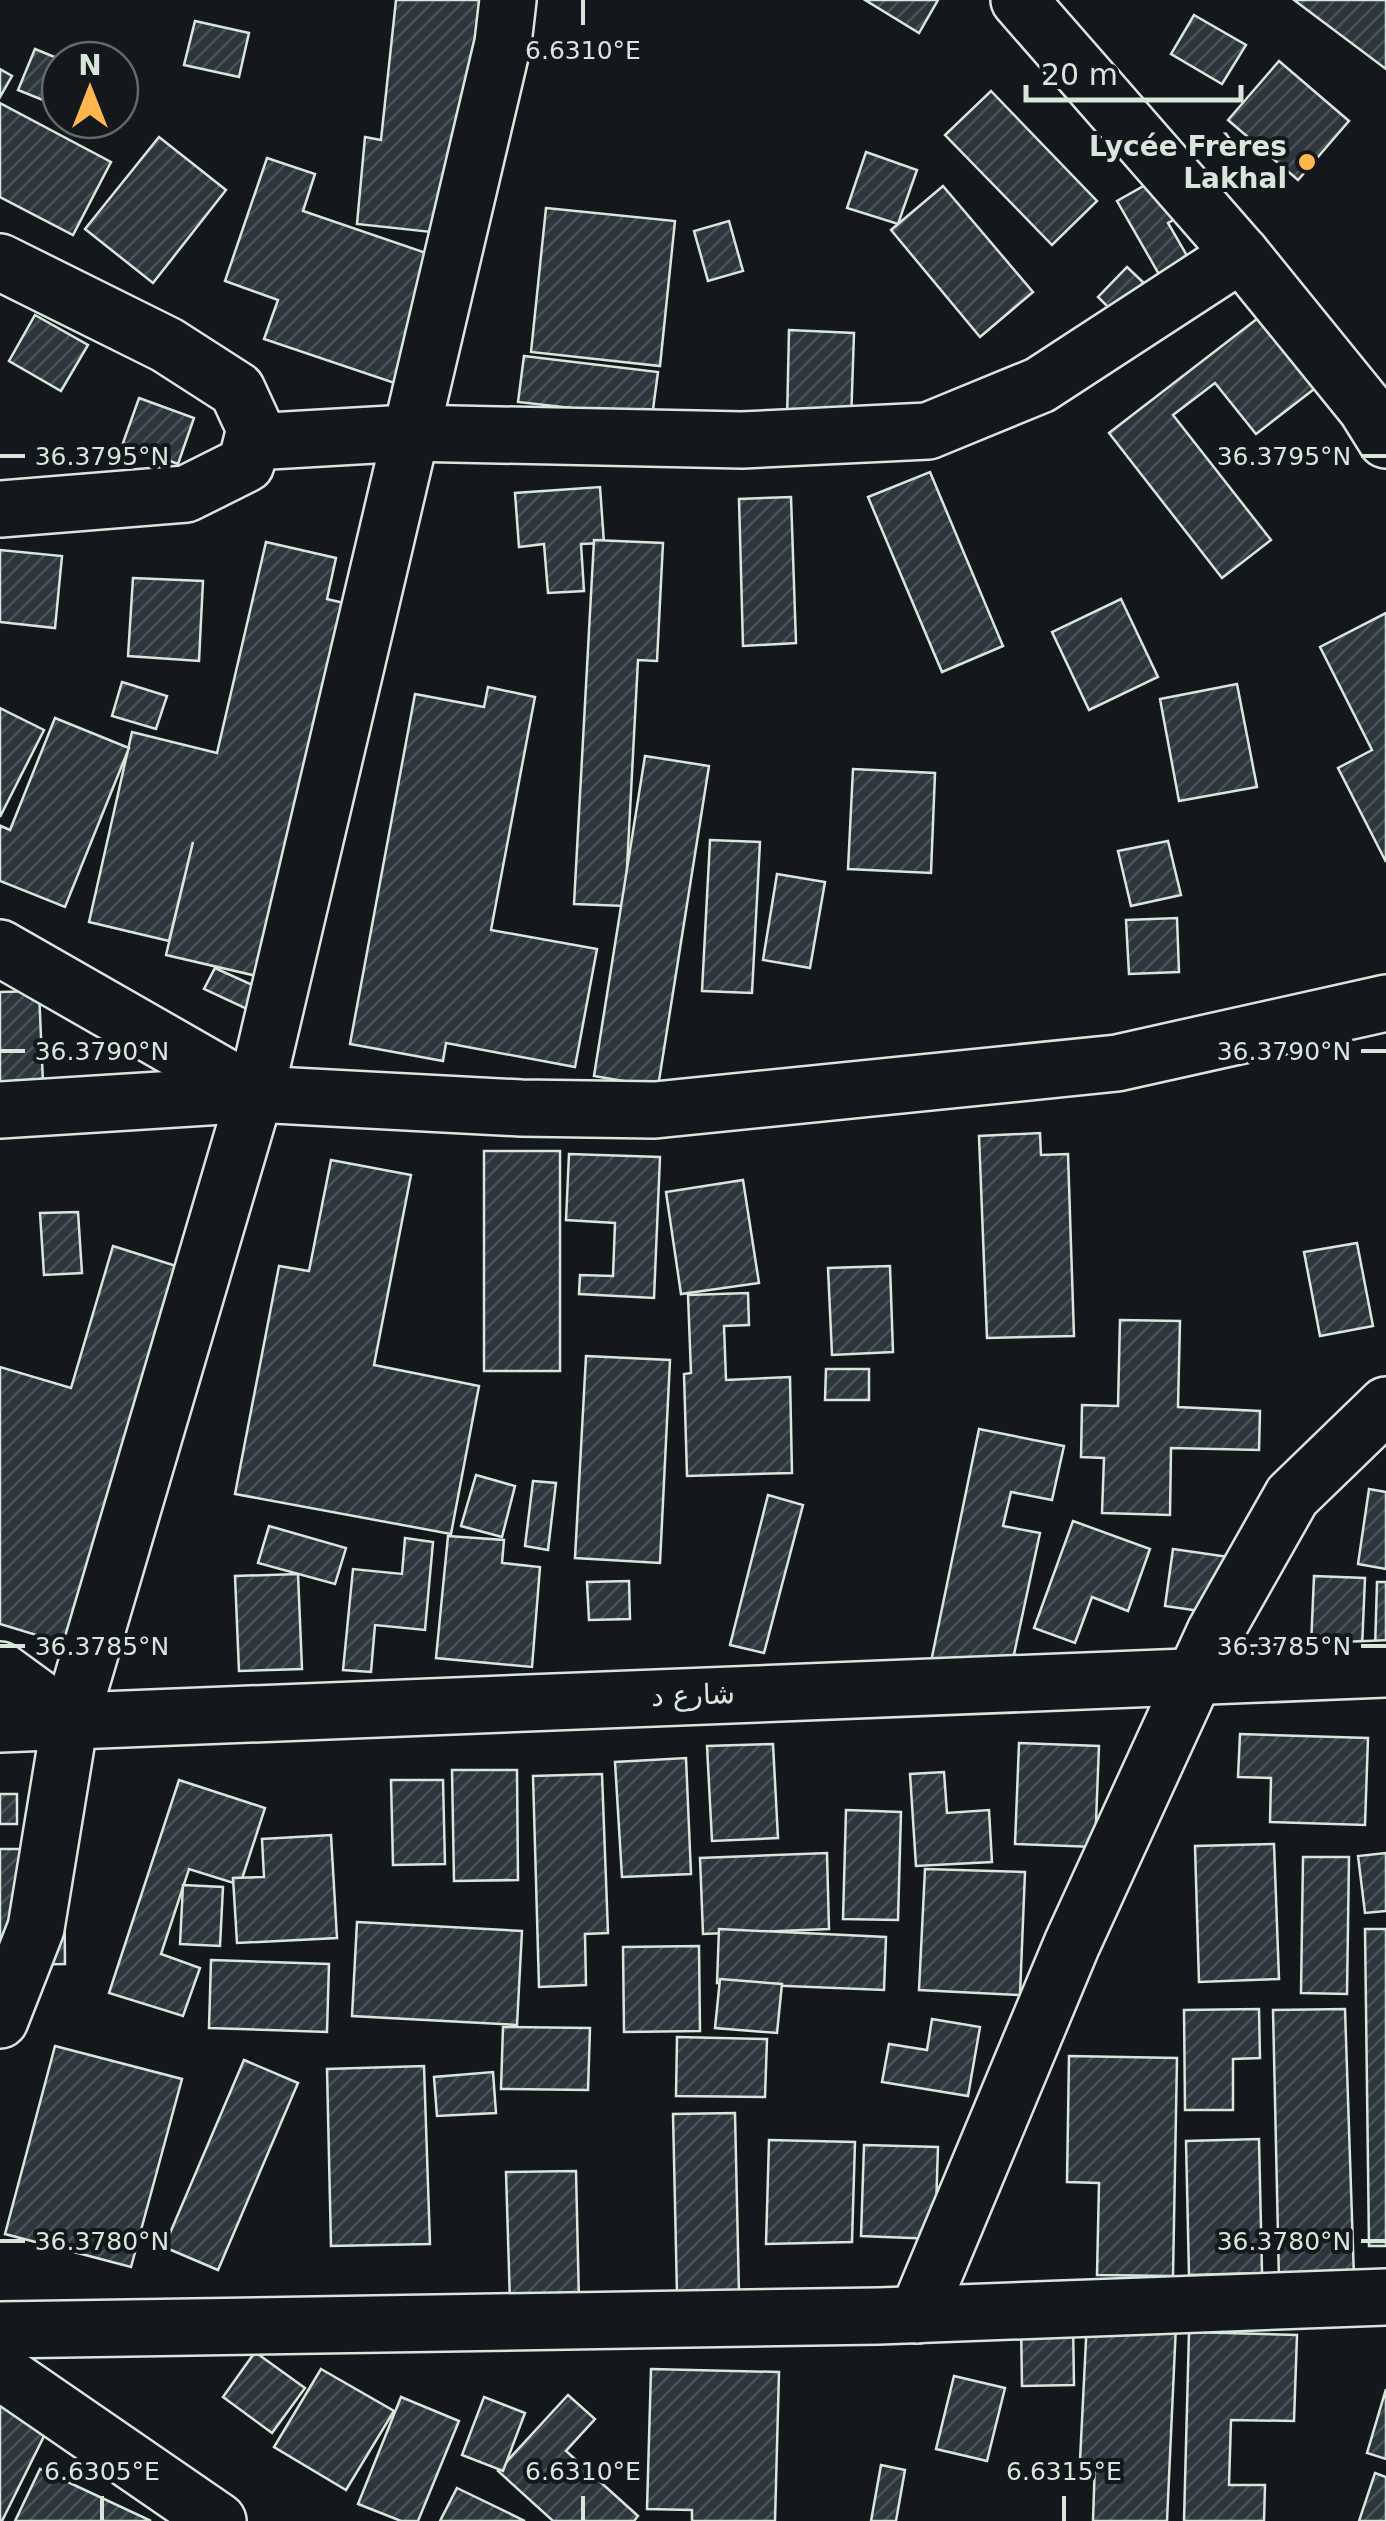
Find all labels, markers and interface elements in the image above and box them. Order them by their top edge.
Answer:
text: 6.6310°E [525,36,641,65]
north arrow [40,40,140,140]
scale bar [1026,40,1241,102]
text: N [78,49,102,82]
text: 20 m [1041,57,1118,92]
place label: Lycée Frères Lakhal [1089,130,1287,195]
marker: Lycée Frères Lakhal [1296,151,1318,173]
text: 36.3795°N [35,442,169,471]
text: 36.3795°N [1217,442,1351,471]
text: 36.3790°N [35,1037,169,1066]
text: 36.3790°N [1217,1037,1351,1066]
text: 36.3785°N [35,1632,169,1661]
text: 36.3785°N [1217,1632,1351,1661]
street label: شارع د [651,1677,735,1713]
text: 36.3780°N [35,2227,169,2256]
text: 36.3780°N [1217,2227,1351,2256]
text: 6.6305°E [44,2457,160,2486]
text: 6.6310°E [525,2457,641,2486]
text: 6.6315°E [1006,2457,1122,2486]

